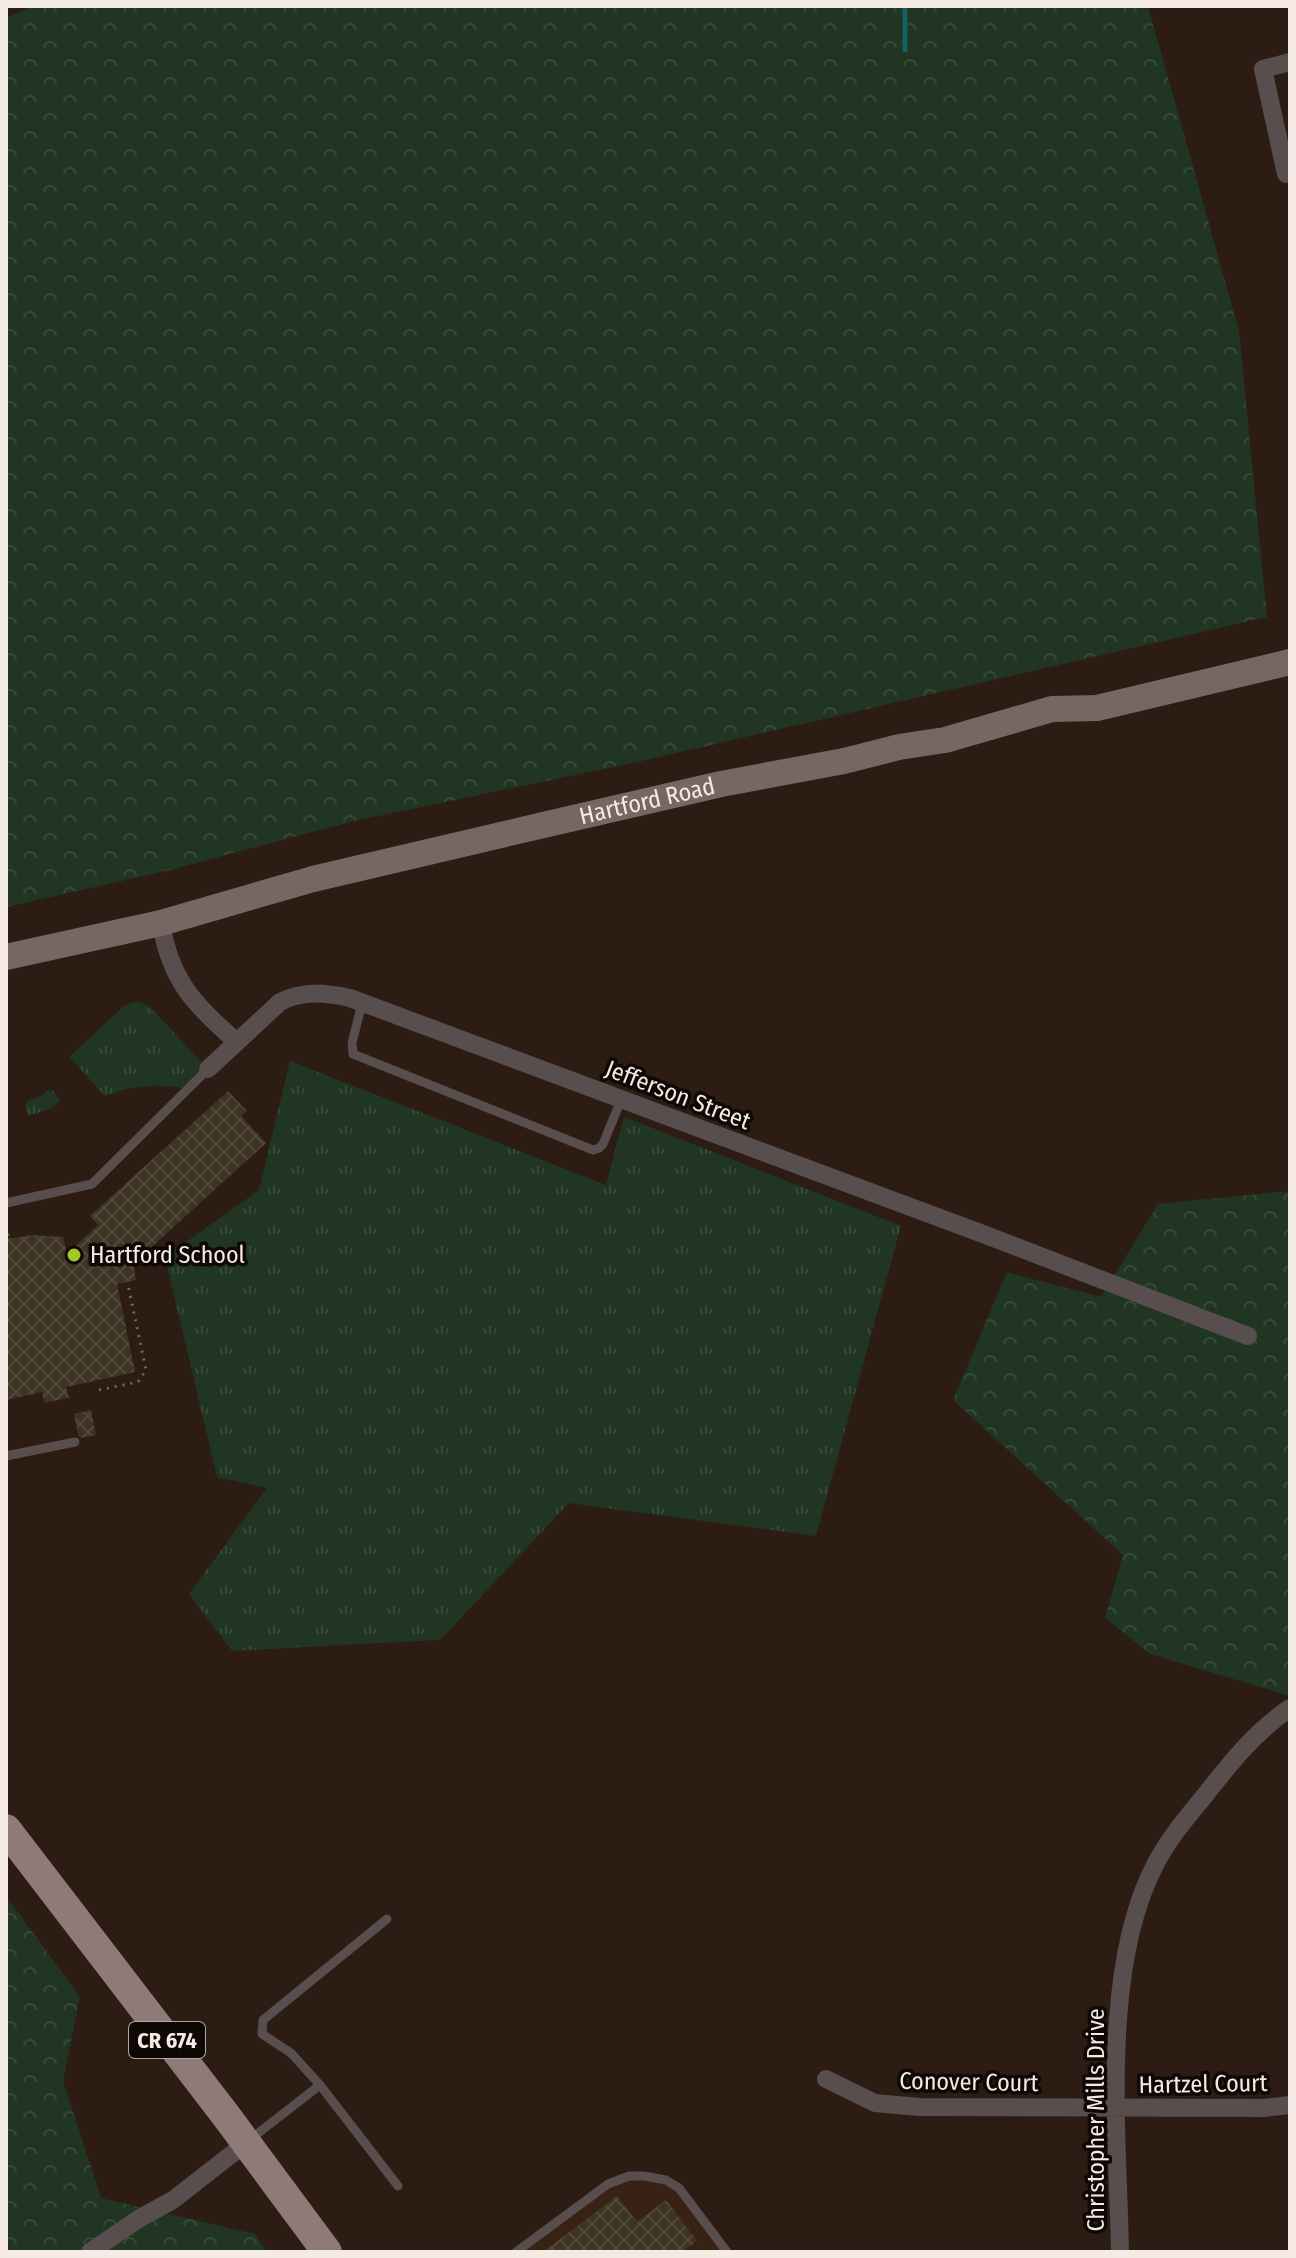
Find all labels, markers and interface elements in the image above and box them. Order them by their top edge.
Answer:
street label: Hartford Road [577,772,718,830]
street label: Jefferson Street [602,1055,755,1136]
place label: Hartford School [90,1241,245,1269]
marker: Hartford School [65,1246,83,1264]
street label: Christopher Mills Drive [1082,2008,1110,2232]
road number: CR 674 [129,2022,205,2058]
street label: Conover Court [899,2067,1039,2097]
street label: Hartzel Court [1138,2069,1268,2099]

